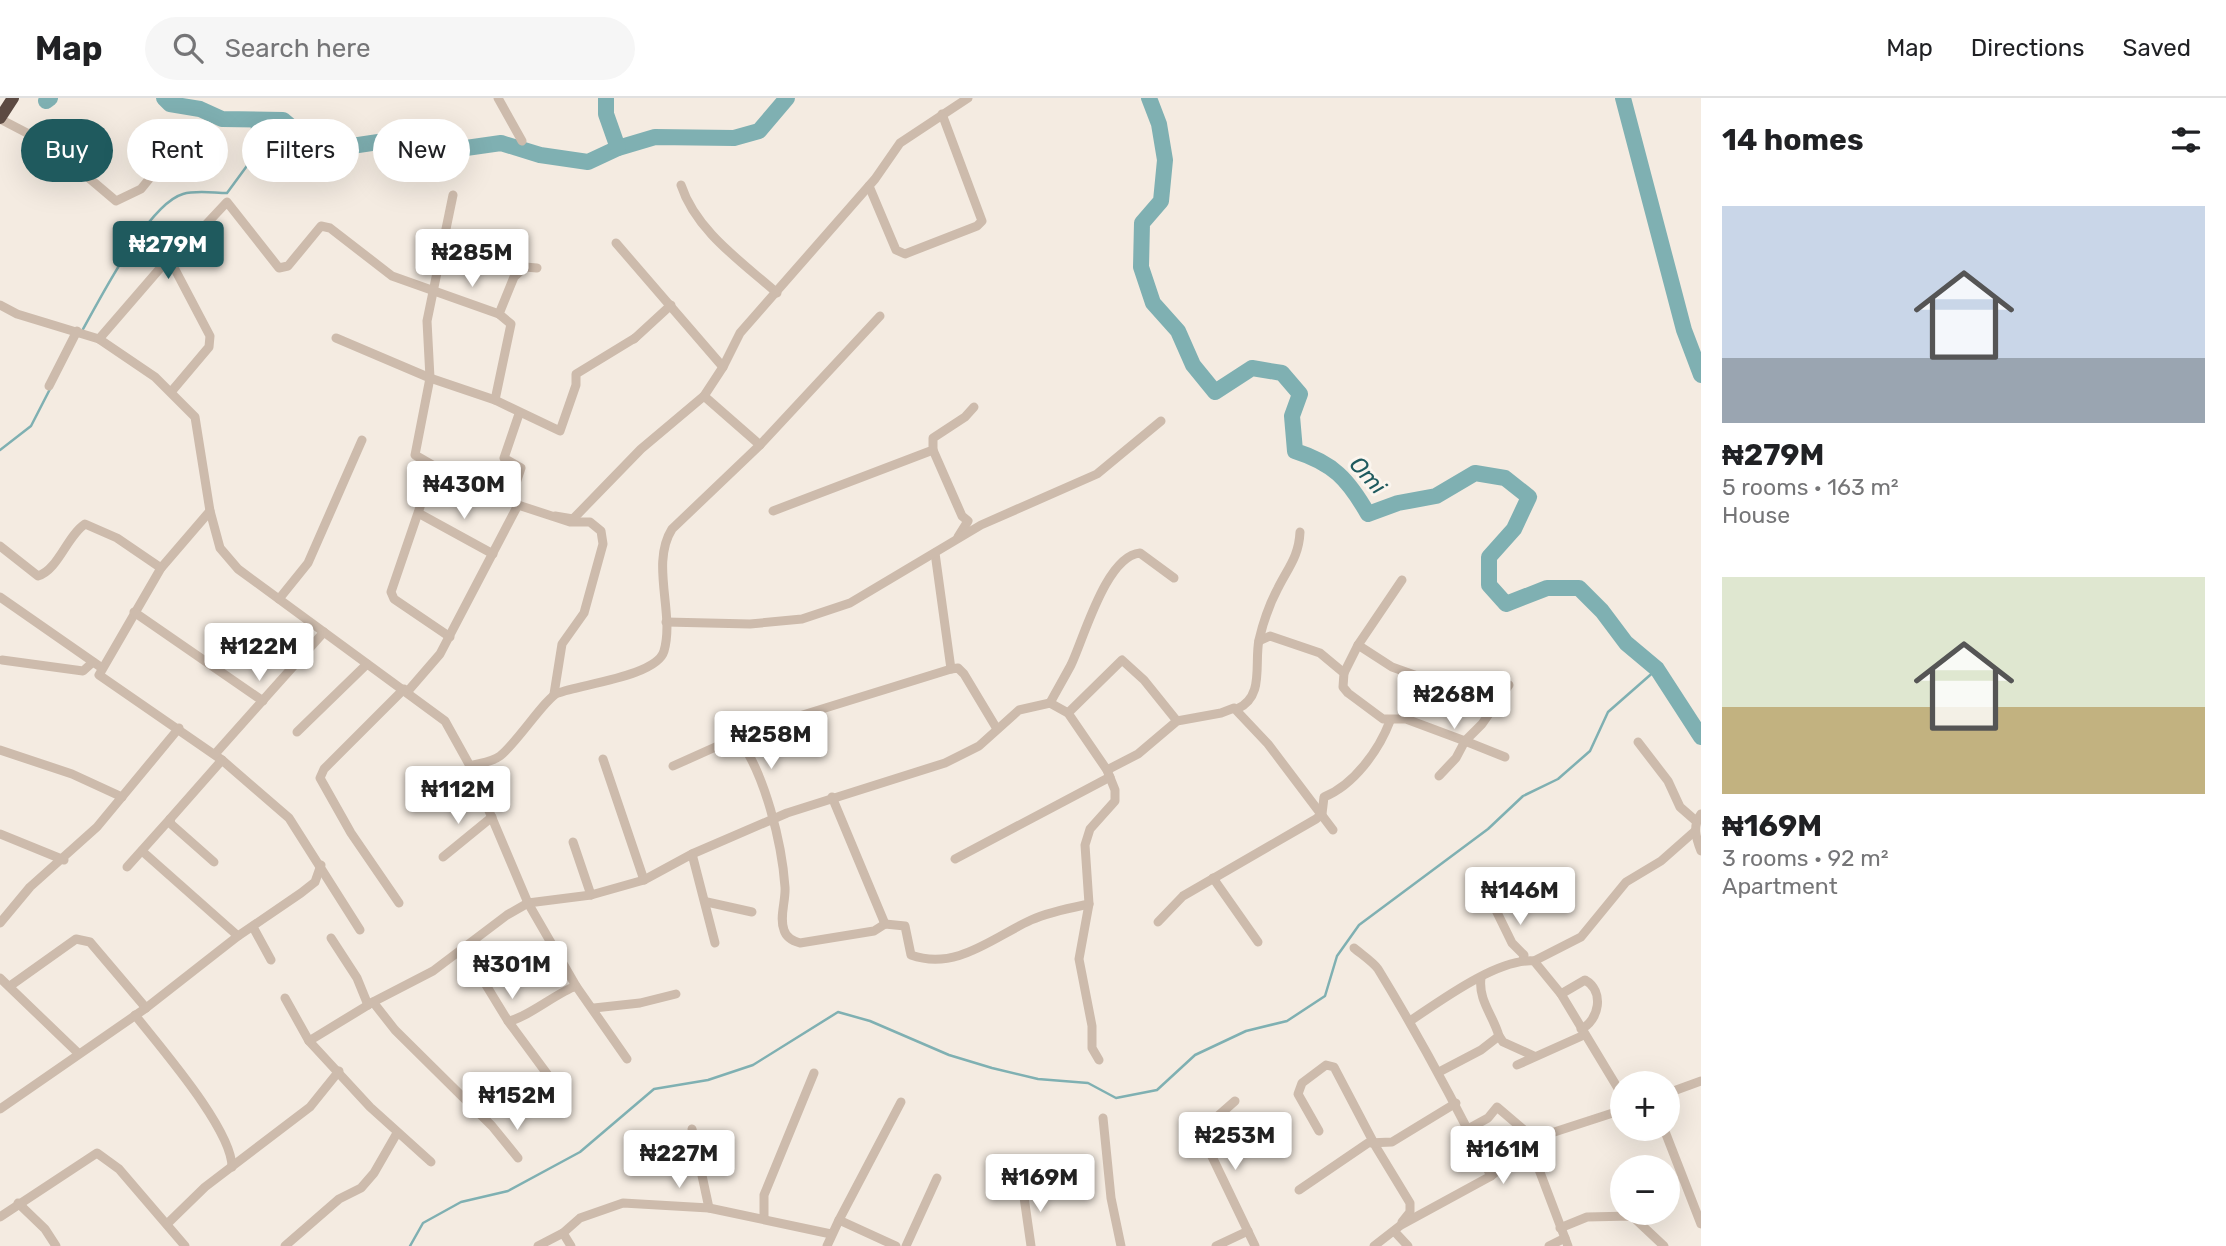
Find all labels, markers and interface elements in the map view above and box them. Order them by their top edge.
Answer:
search box [145,17,635,80]
text: Map [35,29,103,68]
icon: search [169,29,207,67]
text: Search here [225,33,370,64]
text: Map [1886,34,1933,62]
text: Directions [1971,34,2084,62]
text: Saved [2122,34,2191,62]
chip: Buy [21,119,113,182]
chip: Rent [127,119,228,182]
chip: Filters [242,119,359,182]
chip: New [373,119,470,182]
icon: filters [2167,121,2205,159]
text: 14 homes [1722,122,1864,158]
pin: ₦279M [119,222,217,281]
text: ₦279M [129,230,207,258]
pin: ₦285M [423,230,521,289]
text: ₦285M [431,238,513,266]
icon: home [1901,252,2027,378]
text: ₦279M [1722,437,1824,473]
water label: Omi [1344,450,1393,501]
pin: ₦430M [415,462,513,521]
text: ₦430M [423,470,505,498]
text: 5 rooms · 163 m² [1722,473,1899,501]
text: House [1722,501,1790,529]
icon: home [1901,623,2027,749]
pin: ₦122M [210,624,308,683]
text: ₦122M [221,632,298,660]
pin: ₦268M [1405,672,1503,731]
text: ₦268M [1413,680,1495,708]
pin: ₦258M [722,712,820,771]
text: ₦258M [730,720,812,748]
pin: ₦112M [409,766,507,826]
text: ₦112M [421,775,495,803]
text: ₦169M [1722,808,1822,844]
text: 3 rooms · 92 m² [1722,844,1888,872]
pin: ₦146M [1471,868,1569,927]
text: Apartment [1722,872,1838,900]
text: ₦146M [1481,876,1559,904]
pin: ₦301M [463,942,561,1001]
text: ₦301M [473,950,551,978]
map controls [1610,1071,1680,1225]
button: + [1610,1071,1680,1141]
pin: ₦152M [468,1072,566,1132]
text: ₦152M [479,1081,555,1109]
pin: ₦253M [1186,1112,1284,1172]
text: ₦253M [1195,1121,1275,1149]
pin: ₦161M [1454,1126,1552,1186]
pin: ₦227M [630,1130,728,1190]
text: ₦161M [1466,1135,1540,1163]
text: ₦227M [640,1139,718,1167]
pin: ₦169M [991,1154,1089,1214]
button: − [1610,1155,1680,1225]
text: ₦169M [1002,1163,1078,1191]

